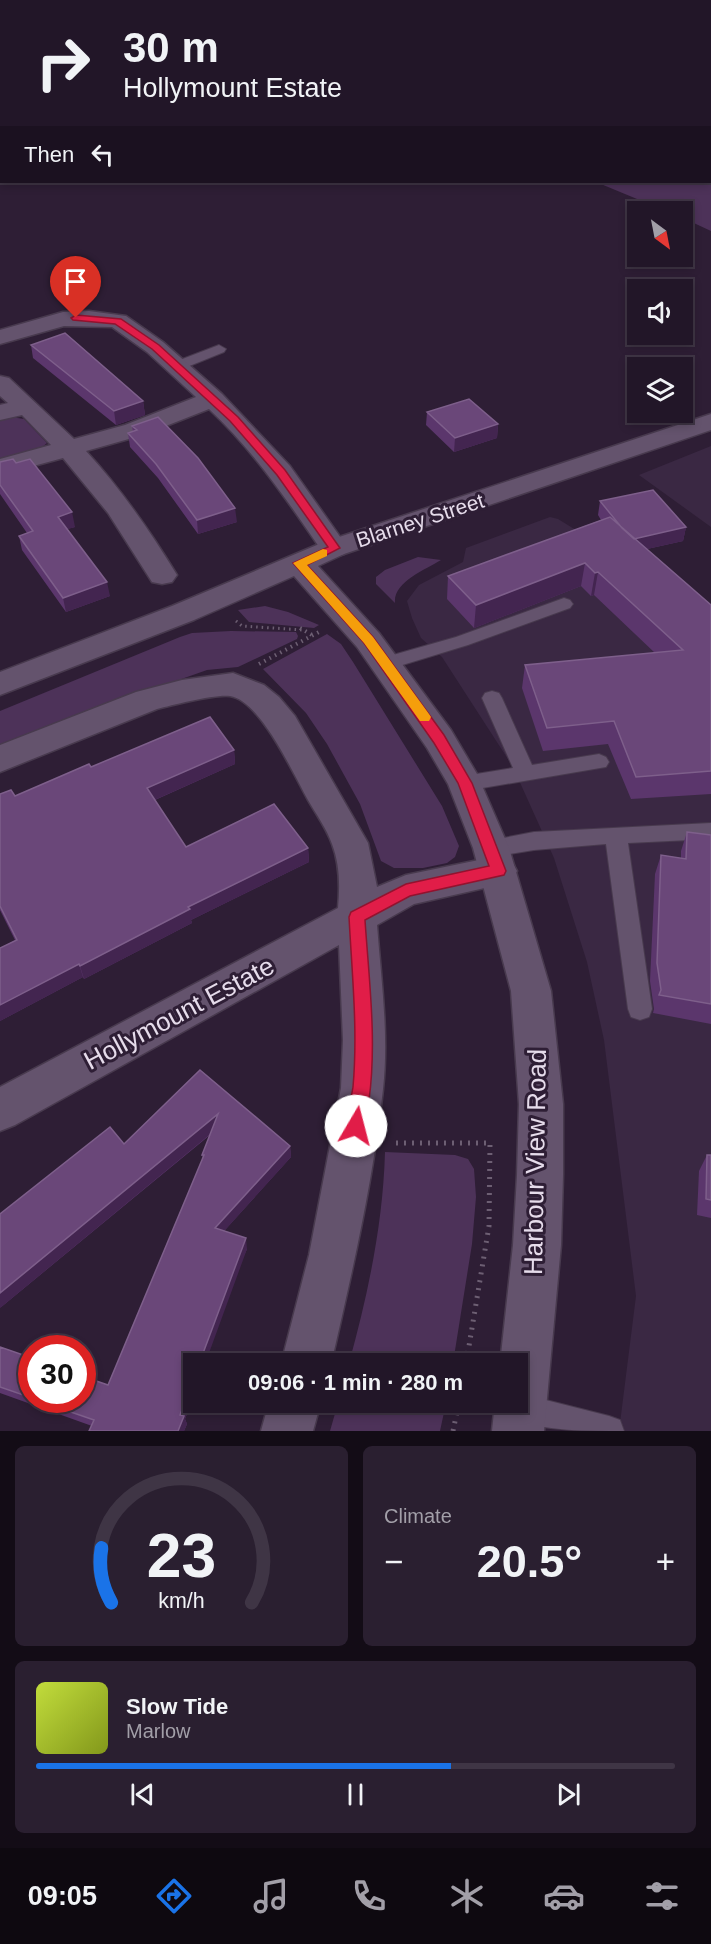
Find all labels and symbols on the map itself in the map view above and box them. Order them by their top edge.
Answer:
north arrow [627,201,693,267]
pin [50,256,101,318]
street label: Blarney Street [353,488,487,551]
street label: Hollymount Estate [79,950,279,1076]
street label: Harbour View Road [518,1049,552,1275]
position arrow [324,1094,388,1158]
speed limit sign: 30 [18,1335,96,1413]

